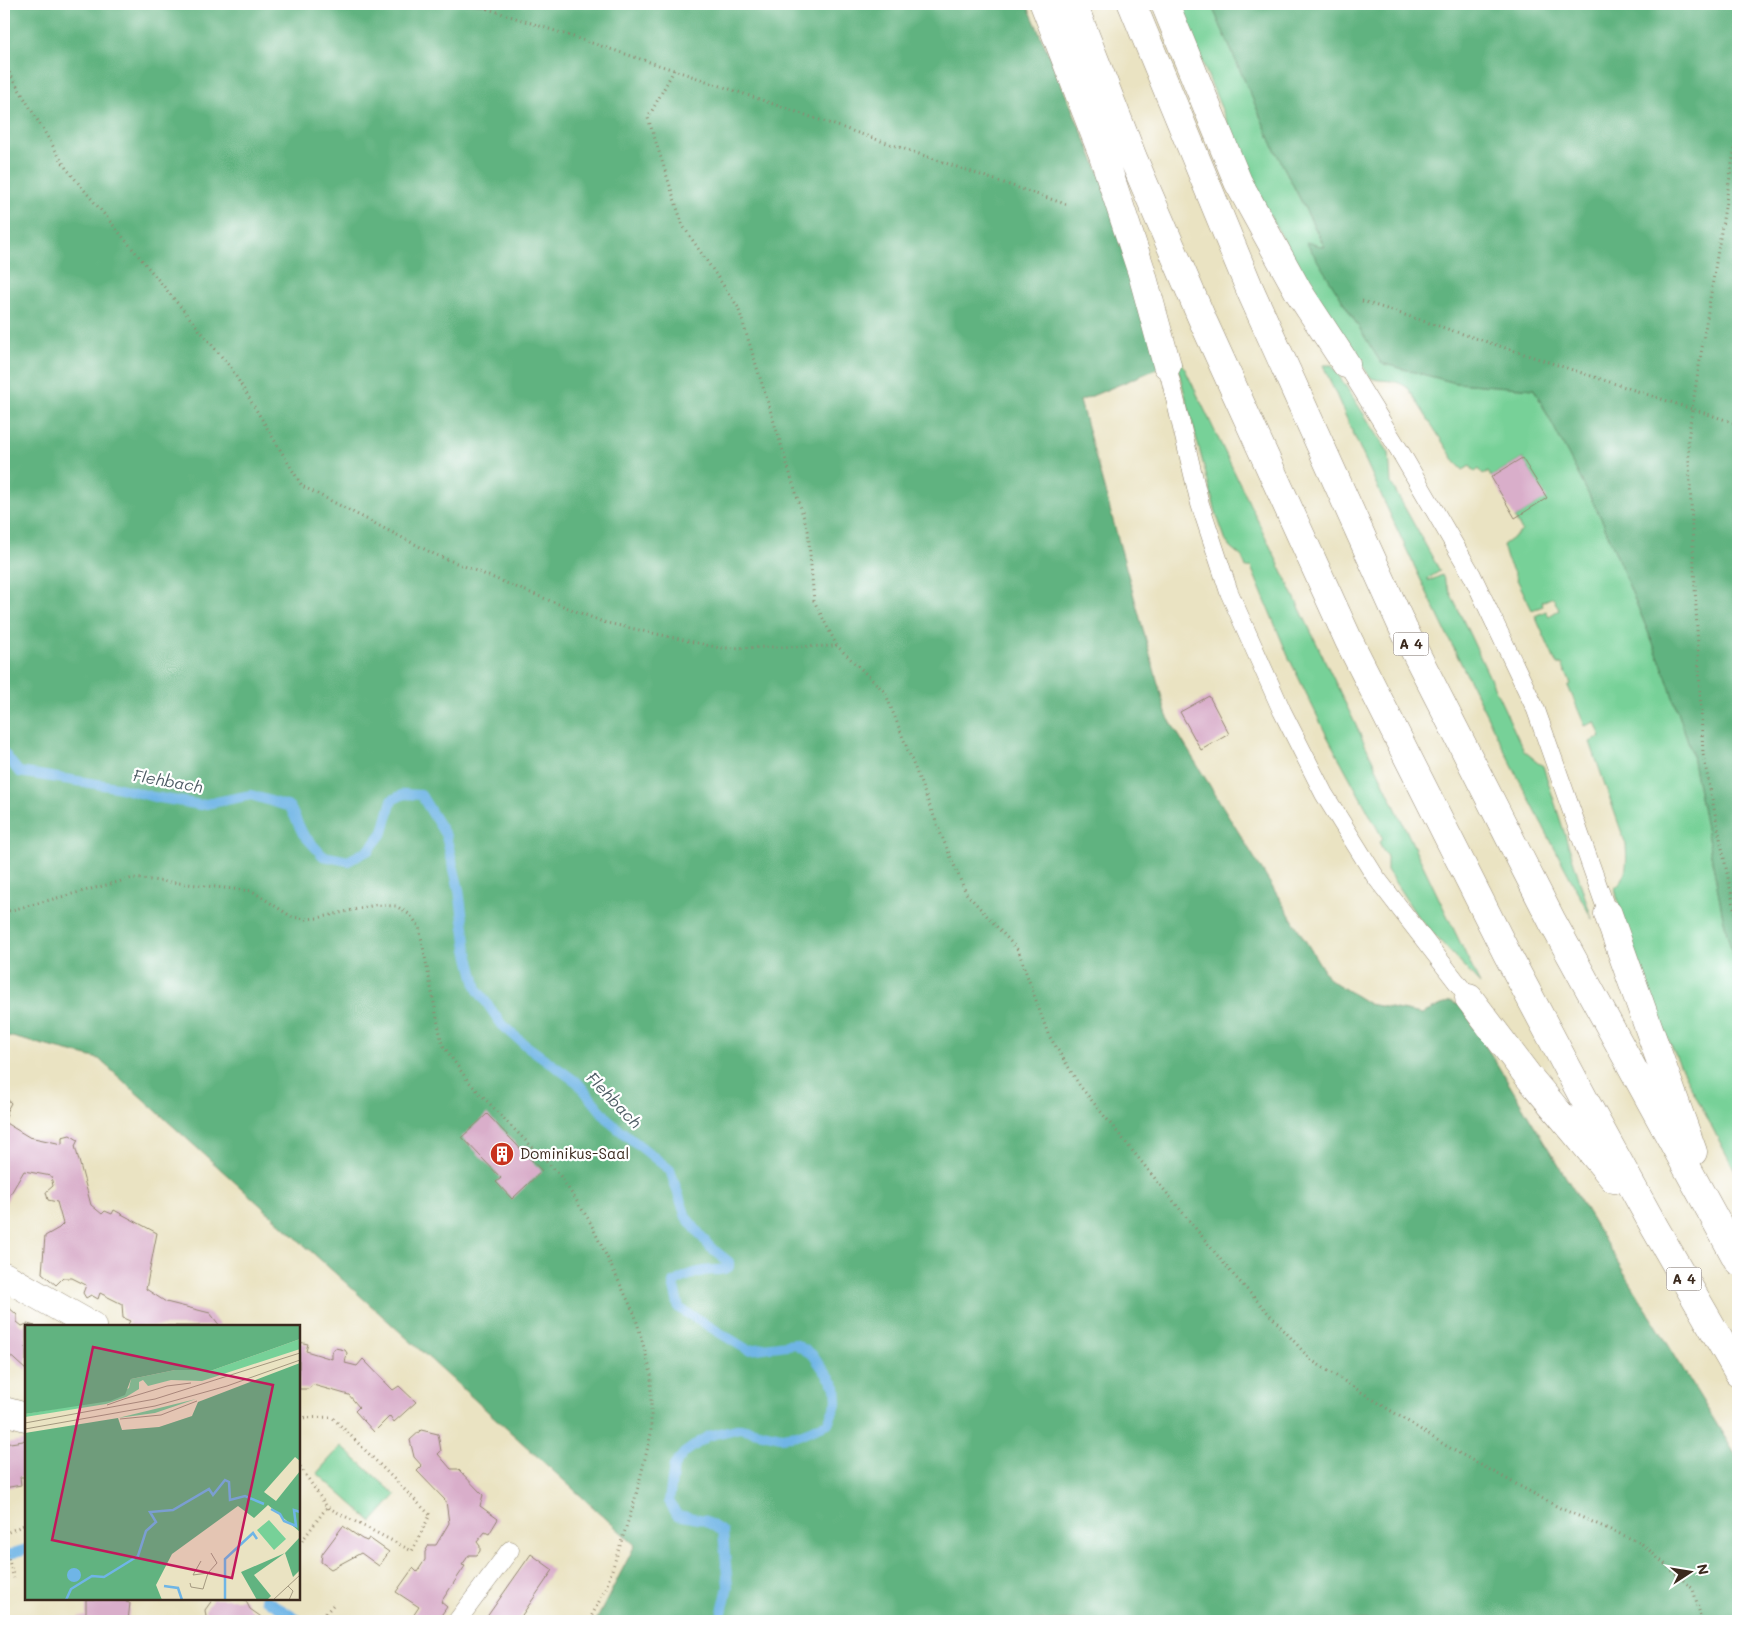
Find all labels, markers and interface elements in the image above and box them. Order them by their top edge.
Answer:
road number: A 4 [1394,633,1428,656]
water label: Flehbach [132,764,205,797]
water label: Flehbach [582,1067,646,1132]
building icon: Dominikus-Saal [489,1141,515,1167]
place label: Dominikus-Saal [520,1143,629,1163]
road number: A 4 [1666,1268,1702,1290]
inset map [25,1325,300,1600]
north arrow [1664,1548,1714,1598]
text: N [1693,1562,1714,1576]

